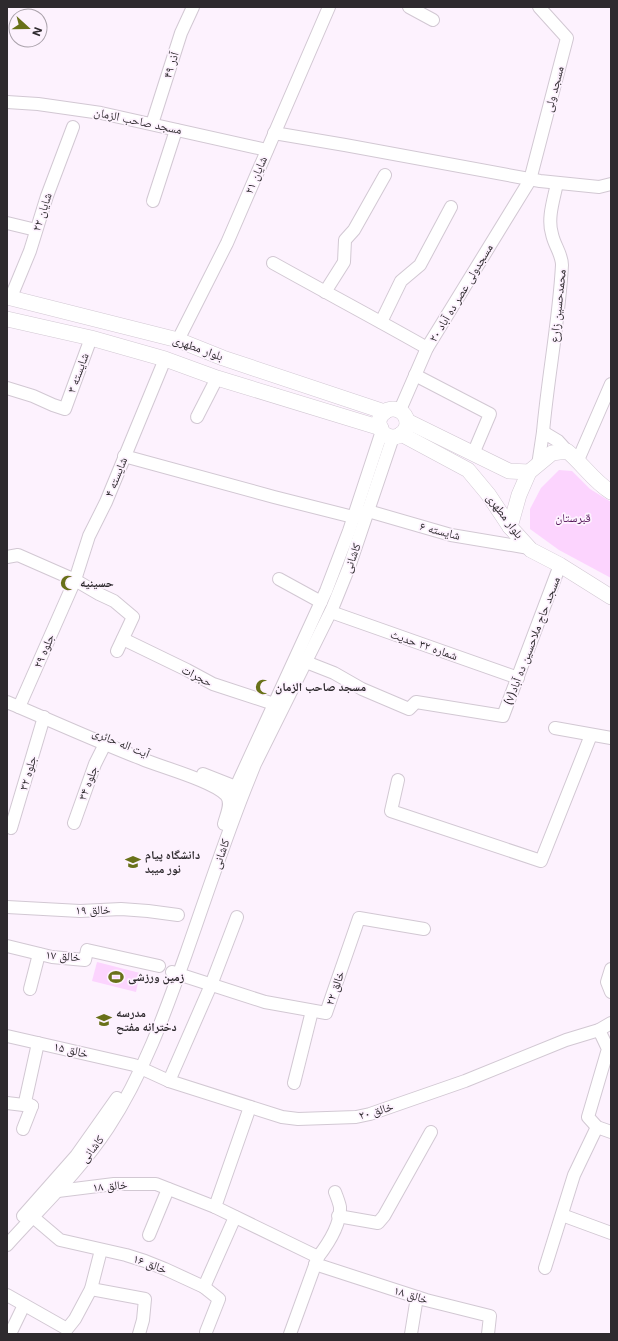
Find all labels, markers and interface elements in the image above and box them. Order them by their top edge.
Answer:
north arrow [8,8,48,48]
text: N [29,25,45,38]
street label: آذر ۴۹ [159,49,182,80]
street label: مسجد ولی [540,64,567,113]
street label: مسجد صاحب الزمان [93,104,183,138]
street label: شایان ۲۱ [241,154,270,196]
street label: شایان ۲۲ [28,191,55,233]
street label: مسجدولی عصر ده آباد ۲۰ [425,241,496,345]
street label: محمدحسین زارع [546,268,570,344]
street label: بلوار مطهری [171,331,225,364]
street label: شایسته ۳ [63,351,92,395]
street label: شایسته ۴ [101,455,130,499]
street label: بلوار مطهری [483,490,527,541]
park label: قبرستان [555,510,591,525]
street label: شایسته ۶ [418,518,462,543]
street label: کاشانی [339,541,364,575]
mosque icon: حسینیه [59,574,77,592]
street label: مسجد حاج ملاحسین ده آباد(۷) [500,574,563,708]
place label: حسینیه [80,575,114,590]
street label: شماره ۳۲ حدیث [388,626,460,663]
street label: جلوه ۲۹ [30,631,58,670]
street label: حجرات [179,661,215,690]
mosque icon: مسجد صاحب الزمان [254,678,272,696]
place label: مسجد صاحب الزمان [275,679,366,695]
street label: آیت اله حائری [90,724,153,761]
street label: جلوه ۳۲ [15,754,40,792]
street label: جلوه ۳۴ [74,763,101,802]
street label: کاشانی [208,837,233,871]
place label: دانشگاه پیام نور میبد [145,847,200,876]
school or university icon: دانشگاه پیام نور میبد [124,853,142,871]
street label: خالق ۱۹ [75,902,111,917]
street label: خالق ۱۷ [45,947,82,965]
sports icon: زمین ورزشی [107,968,125,986]
street label: خالق ۲۲ [322,968,347,1007]
place label: زمین ورزشی [128,969,185,985]
place label: مدرسه دخترانه مفتح [116,1005,177,1035]
school or university icon: مدرسه دخترانه مفتح [95,1011,113,1029]
street label: خالق ۱۵ [52,1038,90,1061]
street label: خالق ۲۰ [357,1098,395,1123]
street label: کاشانی [76,1132,107,1165]
street label: خالق ۱۸ [92,1176,128,1195]
street label: خالق ۱۶ [131,1250,170,1277]
street label: خالق ۱۸ [392,1282,430,1307]

